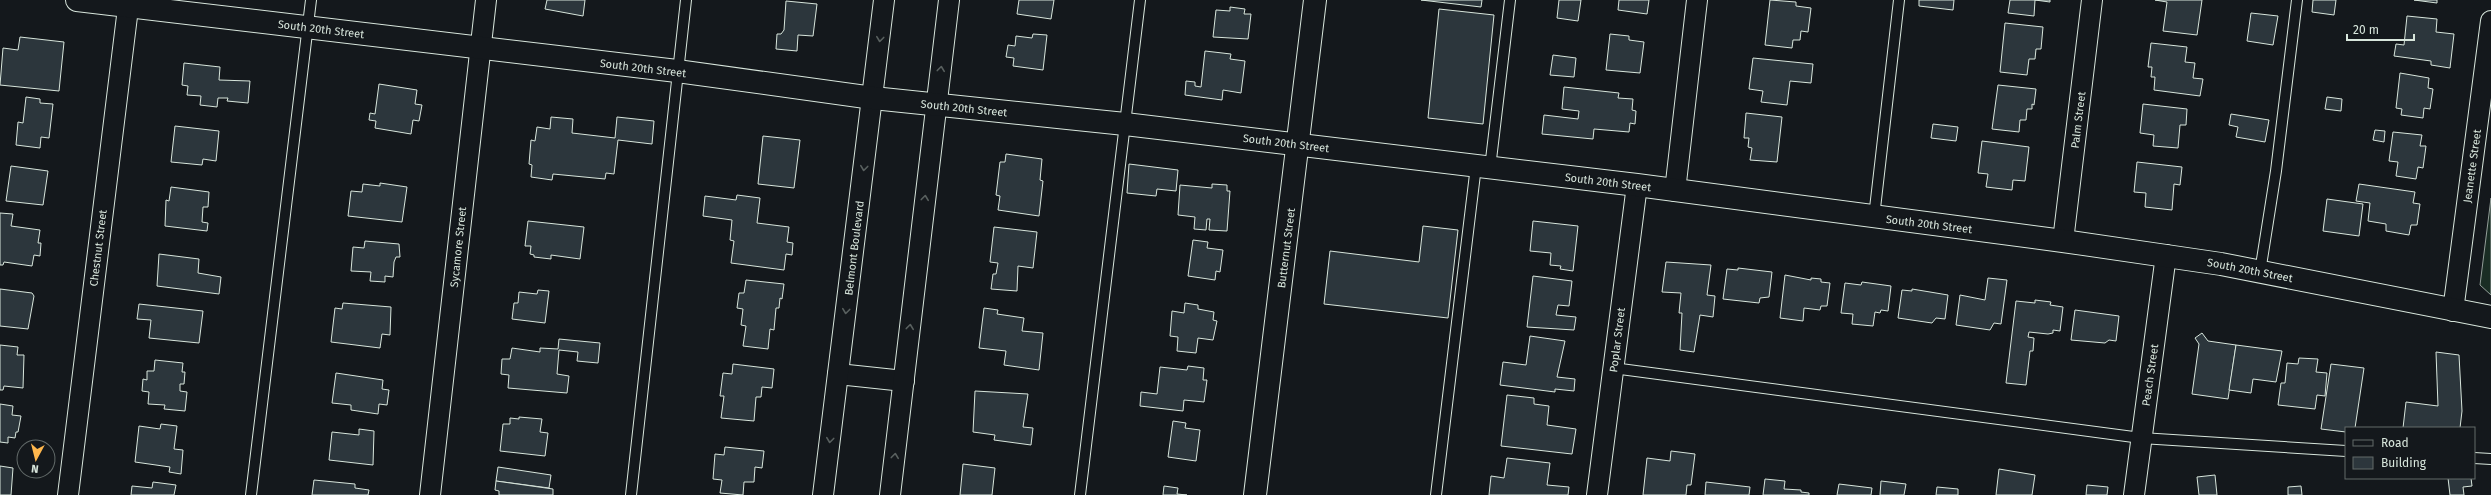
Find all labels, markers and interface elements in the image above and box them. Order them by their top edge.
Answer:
scale bar [2347,16,2414,42]
street label: South 20th Street [277,18,365,41]
text: 20 m [2353,23,2379,37]
one-way arrow [875,36,884,42]
street label: South 20th Street [599,57,687,80]
one-way arrow [936,66,945,72]
street label: Palm Street [2069,91,2088,149]
street label: South 20th Street [920,97,1008,120]
street label: Jeanette Street [2461,128,2484,204]
street label: South 20th Street [1242,132,1330,155]
one-way arrow [860,165,869,171]
street label: South 20th Street [1564,171,1652,194]
one-way arrow [920,195,929,201]
street label: Belmont Boulevard [842,200,867,296]
street label: Sycamore Street [448,206,469,288]
street label: Butternut Street [1275,207,1298,289]
street label: Chestnut Street [87,209,110,287]
street label: South 20th Street [1885,213,1973,236]
street label: South 20th Street [2206,256,2294,285]
street label: Poplar Street [1607,307,1628,373]
one-way arrow [842,308,851,314]
one-way arrow [905,324,914,330]
street label: Peach Street [2140,343,2161,407]
legend [2345,427,2475,479]
text: Road [2381,436,2409,450]
one-way arrow [826,437,835,443]
north arrow [16,439,56,479]
one-way arrow [890,453,899,459]
text: Building [2381,456,2427,470]
text: N [30,462,39,475]

